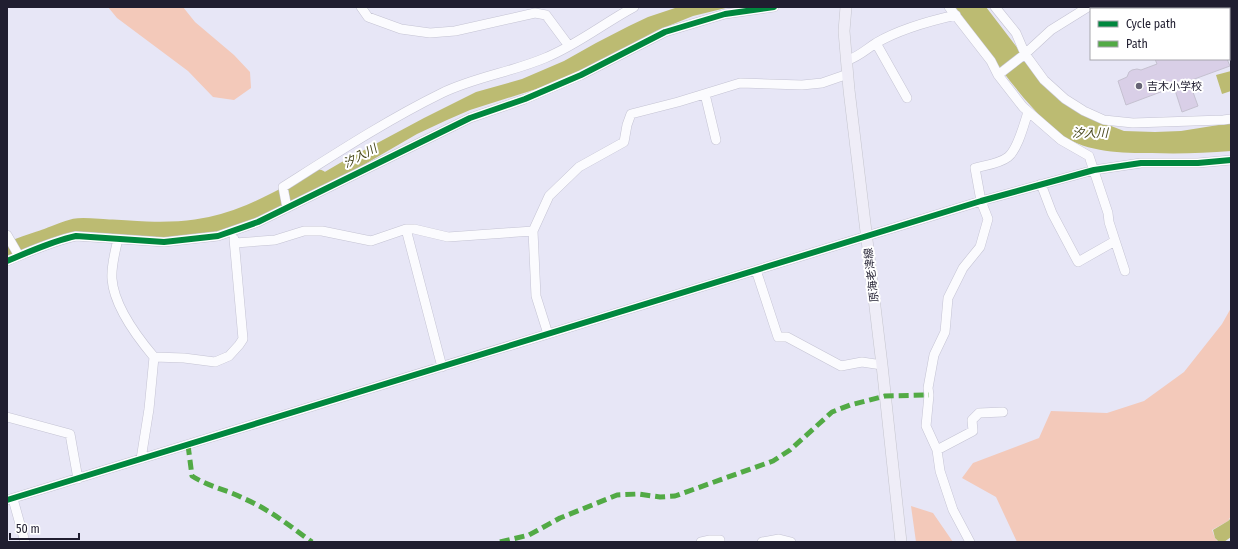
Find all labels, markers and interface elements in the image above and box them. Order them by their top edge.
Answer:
legend [1090,8,1230,60]
text: Cycle path [1126,17,1176,31]
text: Path [1126,37,1148,51]
place label: 吉木小学校 [1147,80,1202,93]
marker: 吉木小学校 [1134,81,1144,91]
water label: 汐入川 [1072,126,1110,140]
water label: 汐入川 [341,140,381,171]
street label: 原海老津線 [862,247,881,303]
scale bar [10,515,79,541]
text: 50 m [16,522,40,536]

